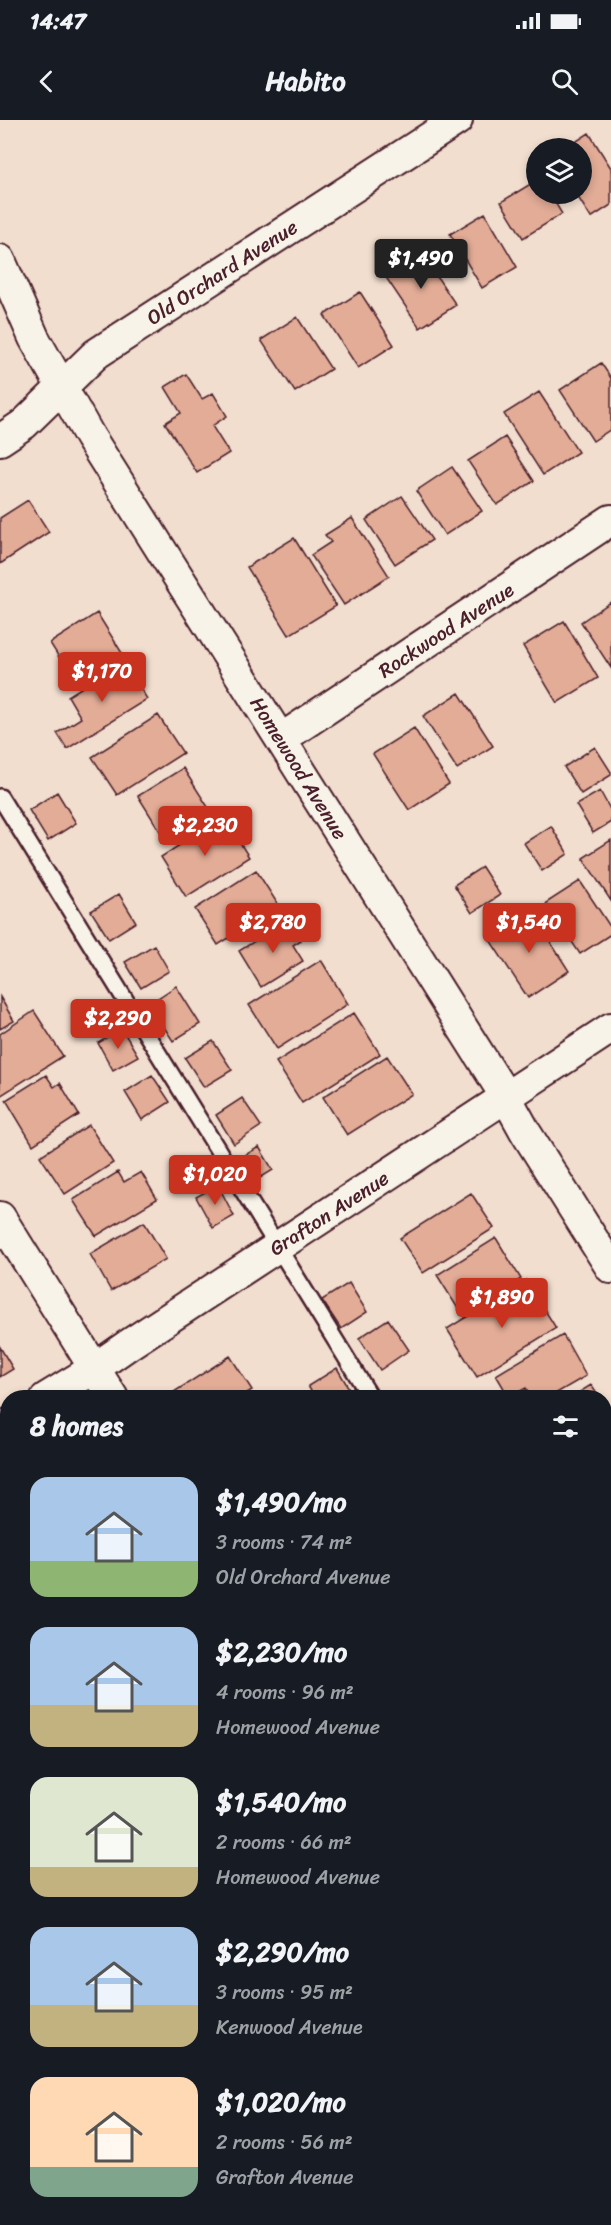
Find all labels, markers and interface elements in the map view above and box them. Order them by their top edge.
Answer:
text: 14:47 [30,2,86,41]
text: Habito [265,57,346,105]
icon: back [30,65,63,98]
icon: search [548,65,581,98]
map controls [526,138,592,204]
button: layers [526,138,592,204]
street label: Old Orchard Avenue [140,210,305,335]
pin: $1,490 [372,239,470,290]
text: $1,490 [389,241,453,276]
street label: Rockwood Avenue [371,573,522,688]
pin: $1,170 [53,652,151,703]
text: $1,170 [72,654,132,689]
street label: Homewood Avenue [240,689,357,847]
pin: $2,230 [156,806,254,857]
text: $2,230 [172,808,238,843]
pin: $2,780 [224,903,322,954]
pin: $1,540 [480,903,578,954]
text: $2,780 [240,905,306,940]
text: $1,540 [497,905,561,940]
pin: $2,290 [69,999,167,1050]
text: $2,290 [85,1001,151,1036]
pin: $1,020 [166,1155,264,1206]
text: $1,020 [183,1157,247,1192]
street label: Grafton Avenue [262,1161,396,1266]
pin: $1,890 [453,1278,551,1329]
text: $1,890 [470,1280,534,1315]
text: 8 homes [30,1403,123,1449]
icon: filters [549,1410,582,1443]
text: $1,490/mo [216,1479,346,1525]
icon: home [78,1501,150,1573]
text: 3 rooms · 74 m² [216,1525,352,1560]
text: Old Orchard Avenue [216,1560,391,1595]
text: $2,230/mo [216,1629,347,1675]
icon: home [78,1651,150,1723]
text: 4 rooms · 96 m² [216,1675,354,1710]
text: Homewood Avenue [216,1710,380,1745]
text: $1,540/mo [216,1779,346,1825]
icon: home [78,1801,150,1873]
text: 2 rooms · 66 m² [216,1825,352,1860]
text: Homewood Avenue [216,1860,380,1895]
text: $2,290/mo [216,1929,349,1975]
icon: home [78,1951,150,2023]
text: 3 rooms · 95 m² [216,1975,353,2010]
text: Kenwood Avenue [216,2010,363,2045]
text: $1,020/mo [216,2079,346,2125]
icon: home [78,2101,150,2173]
text: 2 rooms · 56 m² [216,2125,353,2160]
text: Grafton Avenue [216,2160,354,2195]

